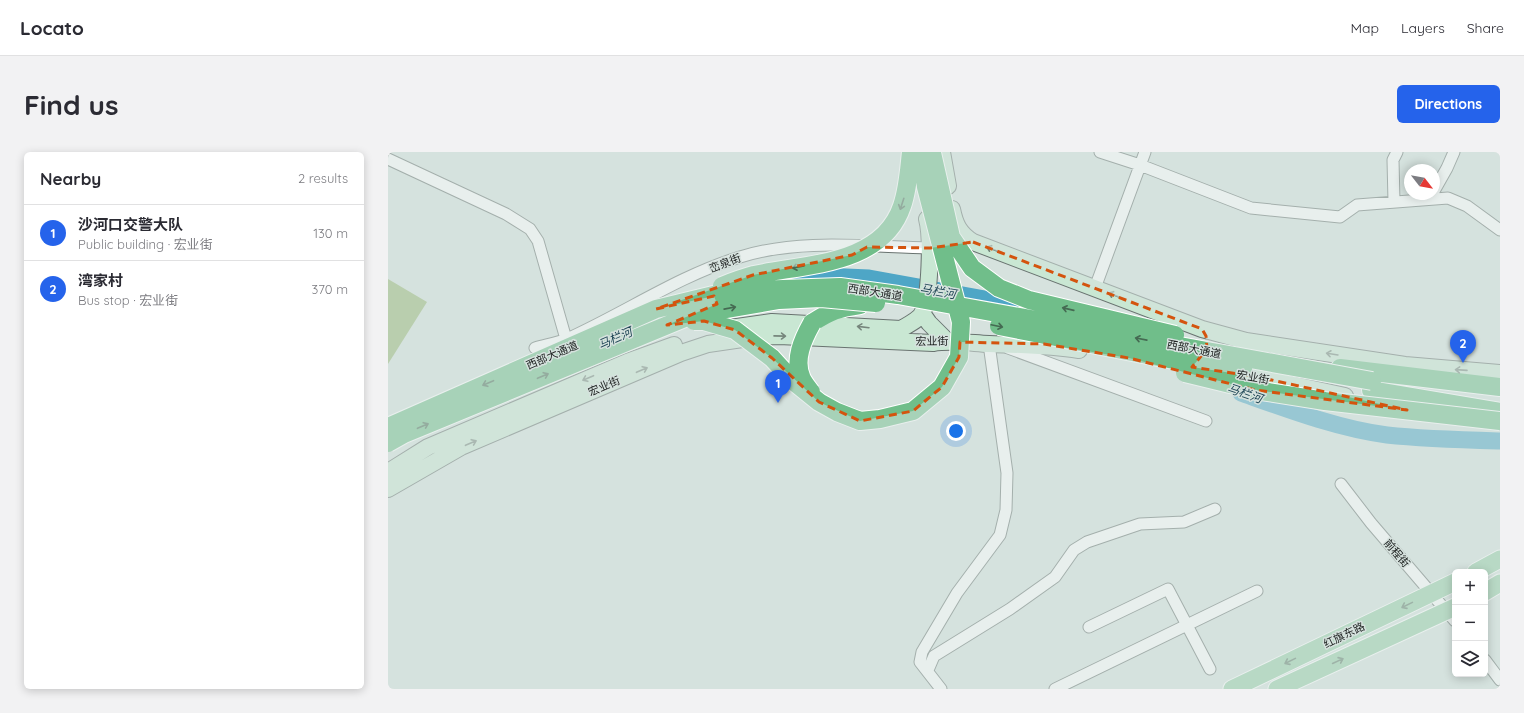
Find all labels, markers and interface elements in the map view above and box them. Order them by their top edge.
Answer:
text: Locato [20,16,84,40]
text: Map [1350,19,1379,37]
text: Layers [1401,19,1445,37]
text: Share [1467,19,1504,37]
button: Directions [1397,85,1500,123]
text: Find us [24,87,118,122]
north arrow [1404,164,1440,200]
text: Nearby [40,168,101,189]
text: 2 results [298,170,348,186]
one-way arrow [898,197,905,210]
text: 沙河口交警大队 [78,215,183,234]
text: 1 [50,225,56,241]
text: 130 m [313,225,348,241]
text: Public building · 宏业街 [78,236,213,252]
one-way arrow [987,244,999,252]
street label: 峦泉街 [707,251,743,275]
one-way arrow [792,264,805,272]
text: 湾家村 [78,271,123,290]
water label: 马栏河 [919,280,959,302]
text: 2 [49,281,57,297]
text: 370 m [311,281,348,297]
street label: 西部大通道 [847,281,903,303]
one-way arrow [1108,291,1120,299]
text: Bus stop · 宏业街 [78,292,178,308]
one-way arrow [723,303,736,311]
one-way arrow [1062,305,1075,313]
one-way arrow [990,322,1003,330]
water label: 马栏河 [595,323,636,352]
one-way arrow [857,324,870,331]
pin: 2 [1450,330,1476,363]
one-way arrow [773,332,786,340]
street label: 宏业街 [915,334,949,348]
one-way arrow [1135,335,1148,343]
street label: 西部大通道 [1166,337,1222,361]
street label: 西部大通道 [524,338,580,372]
one-way arrow [1326,350,1339,358]
one-way arrow [635,365,647,373]
one-way arrow [1455,366,1468,373]
street label: 宏业街 [1236,367,1270,387]
pin: 1 [765,370,791,403]
one-way arrow [537,372,549,380]
street label: 宏业街 [586,373,622,399]
one-way arrow [583,375,595,383]
one-way arrow [482,379,494,387]
water label: 马栏河 [1226,380,1266,407]
your location [946,421,966,441]
one-way arrow [417,422,429,430]
one-way arrow [464,439,476,446]
street label: 前程街 [1381,536,1413,570]
map controls [1452,569,1488,677]
button: + [1452,569,1488,605]
one-way arrow [1402,602,1414,609]
button: − [1452,605,1488,641]
street label: 红旗东路 [1321,619,1367,651]
button: layers [1452,641,1488,677]
one-way arrow [1332,657,1344,664]
one-way arrow [1284,658,1296,665]

